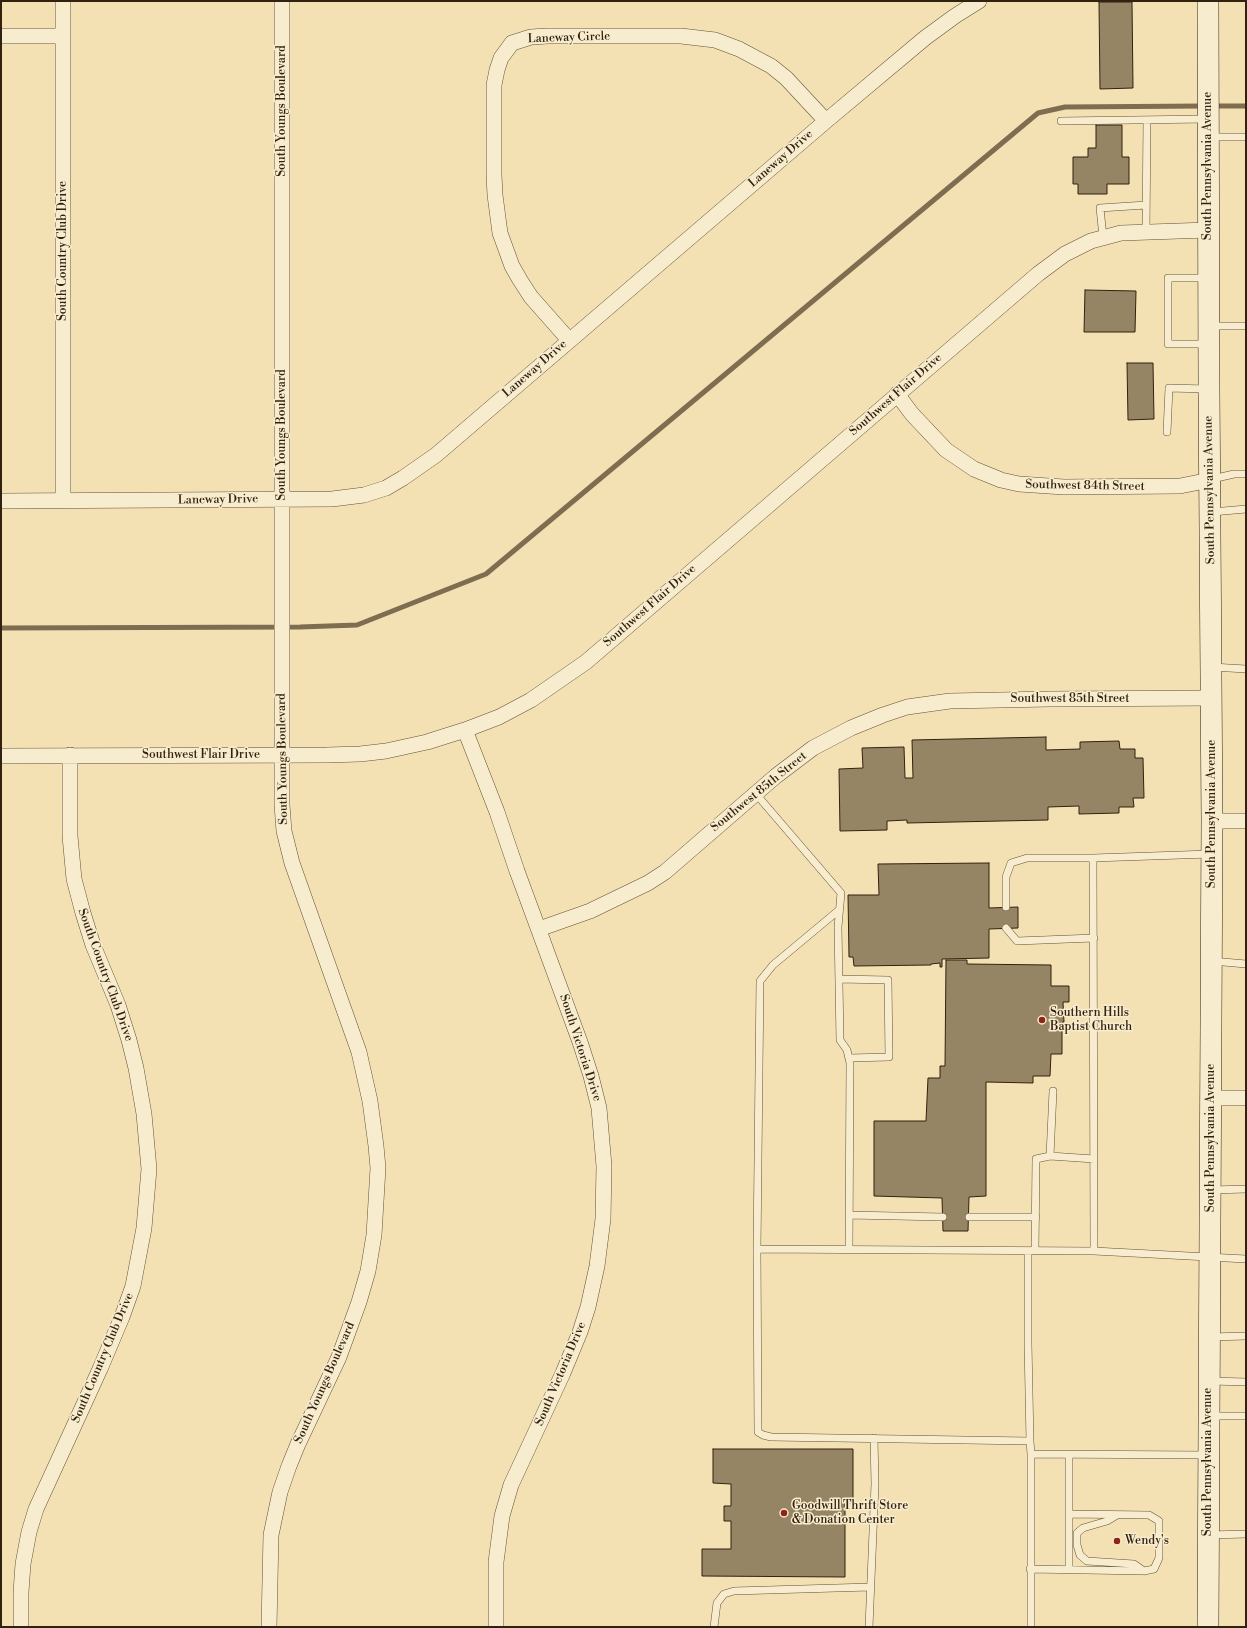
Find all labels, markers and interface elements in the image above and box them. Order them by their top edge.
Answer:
street label: Laneway Circle [527,29,611,47]
street label: South Youngs Boulevard [275,45,289,177]
street label: South Pennsylvania Avenue [1201,92,1215,240]
street label: Laneway Drive [746,127,816,191]
street label: South Country Club Drive [56,181,70,321]
street label: Laneway Drive [500,337,570,401]
street label: Southwest Flair Drive [847,351,945,439]
street label: South Youngs Boulevard [275,369,289,501]
street label: South Pennsylvania Avenue [1202,416,1218,564]
street label: Southwest 84th Street [1025,478,1145,494]
street label: Laneway Drive [178,492,258,508]
street label: Southwest Flair Drive [601,562,699,650]
street label: Southwest 85th Street [1011,692,1129,706]
street label: South Youngs Boulevard [275,693,291,825]
street label: South Pennsylvania Avenue [1205,740,1219,888]
street label: Southwest Flair Drive [142,748,260,762]
street label: Southwest 85th Street [708,749,810,835]
street label: South Country Club Drive [74,907,136,1043]
street label: South Victoria Drive [556,993,604,1103]
place label: Southern Hills Baptist Church [1050,1006,1132,1034]
marker: Southern Hills Baptist Church [1037,1015,1047,1025]
street label: South Pennsylvania Avenue [1204,1064,1218,1212]
street label: South Country Club Drive [69,1291,137,1425]
street label: South Youngs Boulevard [292,1320,358,1446]
street label: South Victoria Drive [533,1320,589,1428]
street label: South Pennsylvania Avenue [1201,1388,1215,1536]
place label: Goodwill Thrift Store & Donation Center [792,1499,908,1527]
marker: Goodwill Thrift Store & Donation Center [779,1508,789,1518]
place label: Wendy's [1125,1534,1169,1548]
marker: Wendy's [1112,1536,1122,1546]

